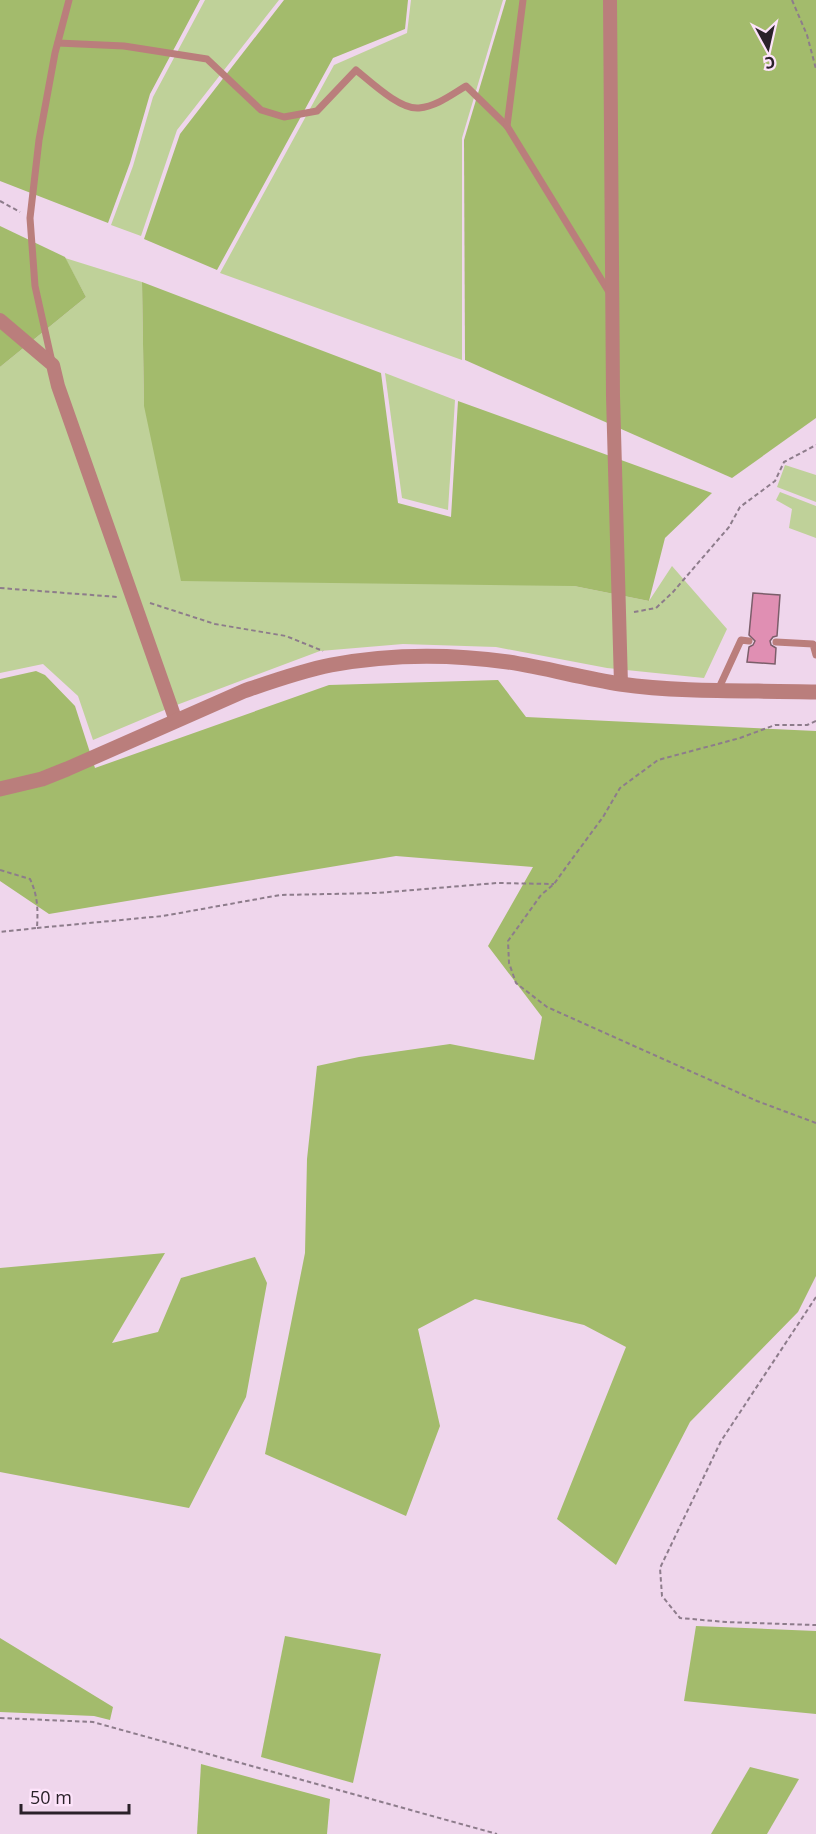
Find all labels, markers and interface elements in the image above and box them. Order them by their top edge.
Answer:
north arrow [738,18,798,78]
text: С [764,51,777,74]
scale bar [21,1777,129,1815]
text: 50 m [30,1785,72,1809]

